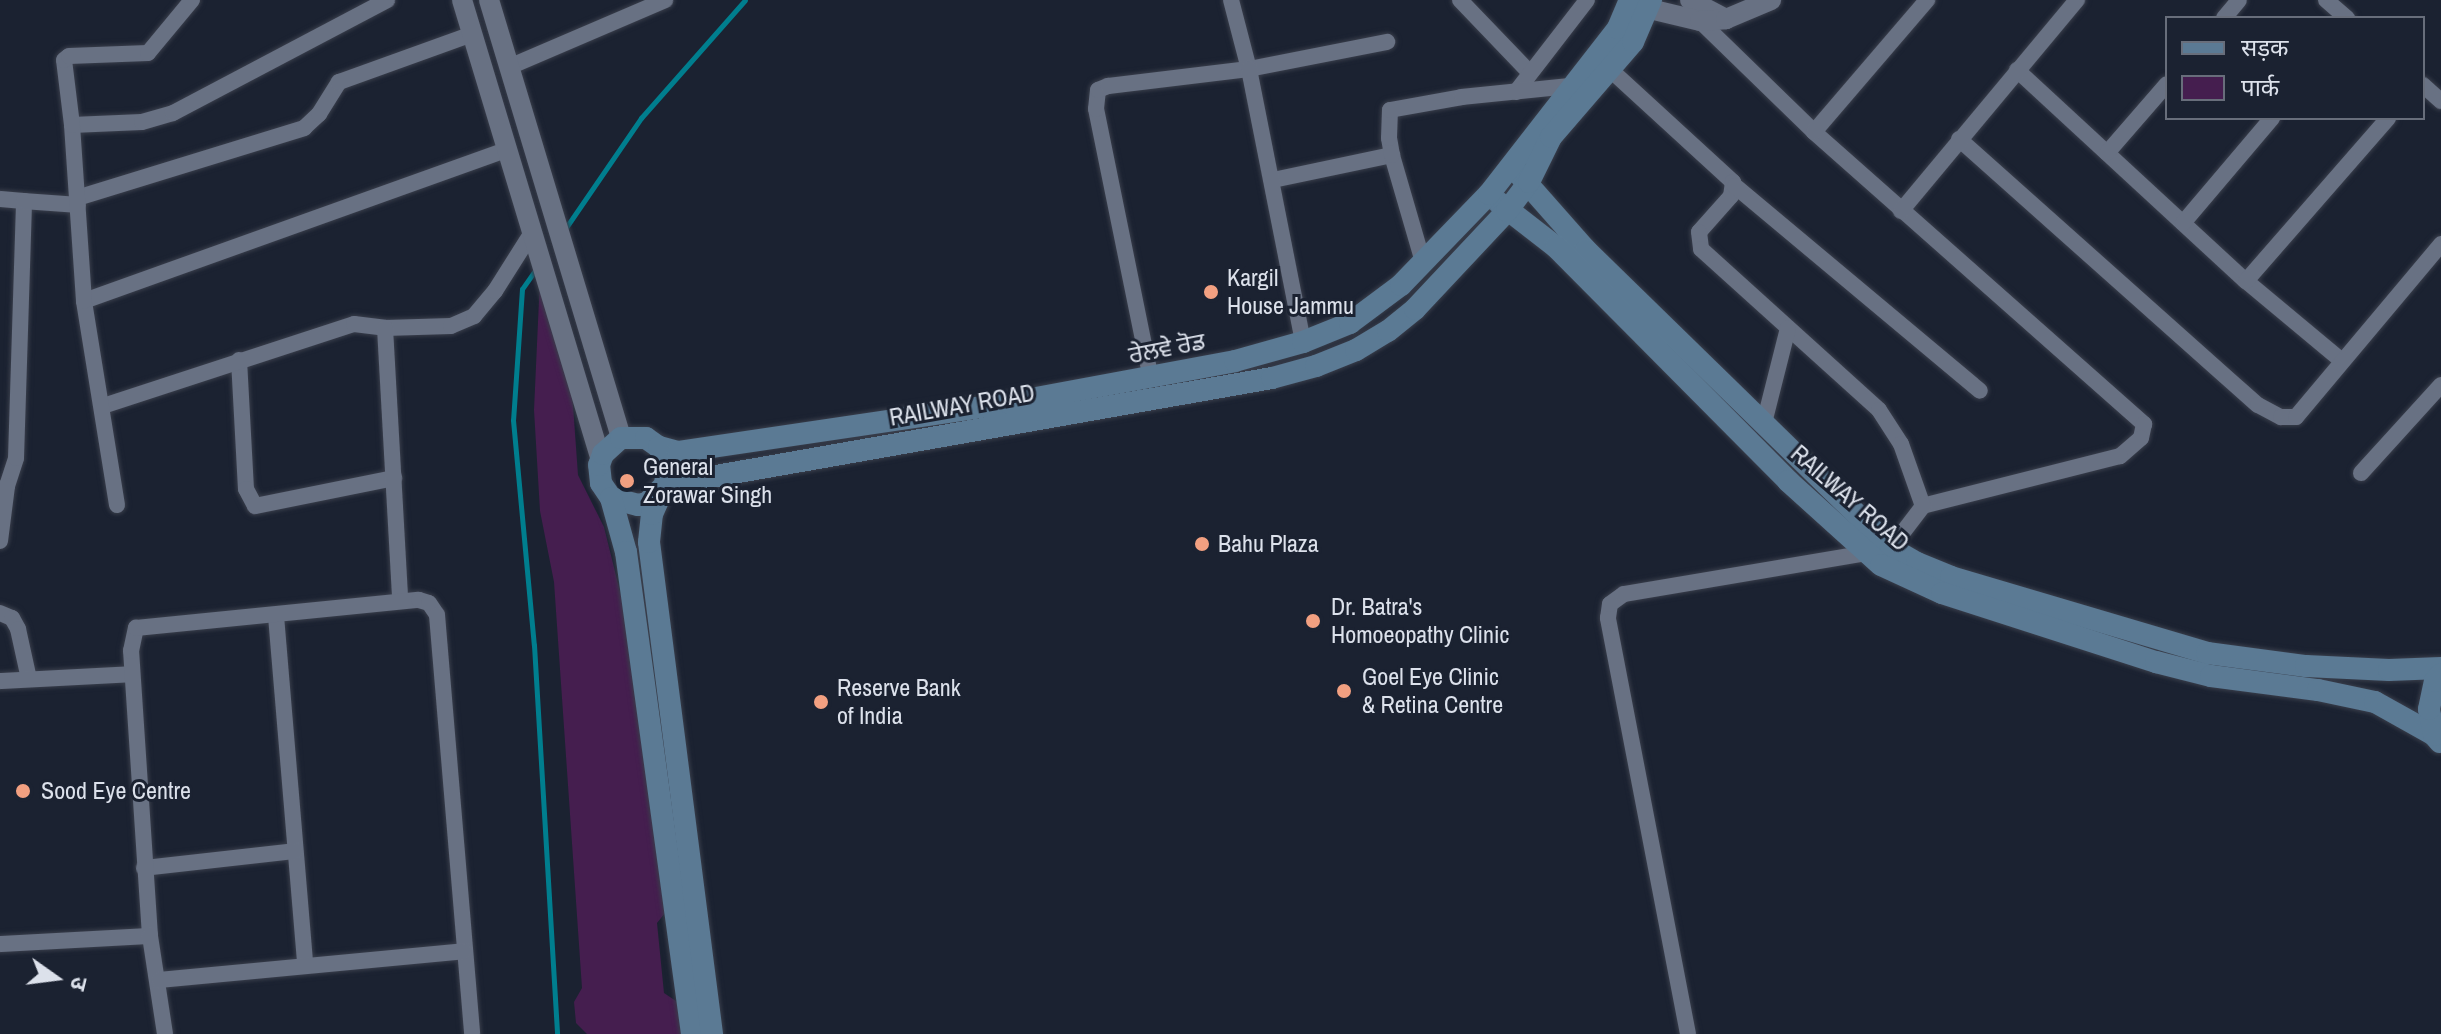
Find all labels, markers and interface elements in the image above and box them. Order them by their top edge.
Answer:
legend [2165,16,2425,120]
text: सड़क [2241,31,2289,63]
text: पार्क [2241,71,2279,103]
place label: Kargil House Jammu [1227,264,1354,320]
marker: Kargil House Jammu [1202,283,1220,301]
street label: ਰੇਲਵੇ ਰੋਡ [1126,326,1208,370]
street label: RAILWAY ROAD [887,378,1037,432]
street label: RAILWAY ROAD [1785,439,1915,557]
place label: General Zorawar Singh [643,453,772,509]
marker: General Zorawar Singh [618,472,636,490]
place label: Bahu Plaza [1218,530,1319,558]
marker: Bahu Plaza [1193,535,1211,553]
place label: Dr. Batra's Homoeopathy Clinic [1331,593,1509,649]
marker: Dr. Batra's Homoeopathy Clinic [1302,610,1324,632]
place label: Goel Eye Clinic & Retina Centre [1362,663,1503,719]
place label: Reserve Bank of India [837,674,961,730]
marker: Goel Eye Clinic & Retina Centre [1333,680,1355,702]
marker: Reserve Bank of India [812,693,830,711]
place label: Sood Eye Centre [41,777,191,805]
marker: Sood Eye Centre [12,780,34,802]
north arrow [16,938,96,1018]
text: उ [63,974,95,994]

